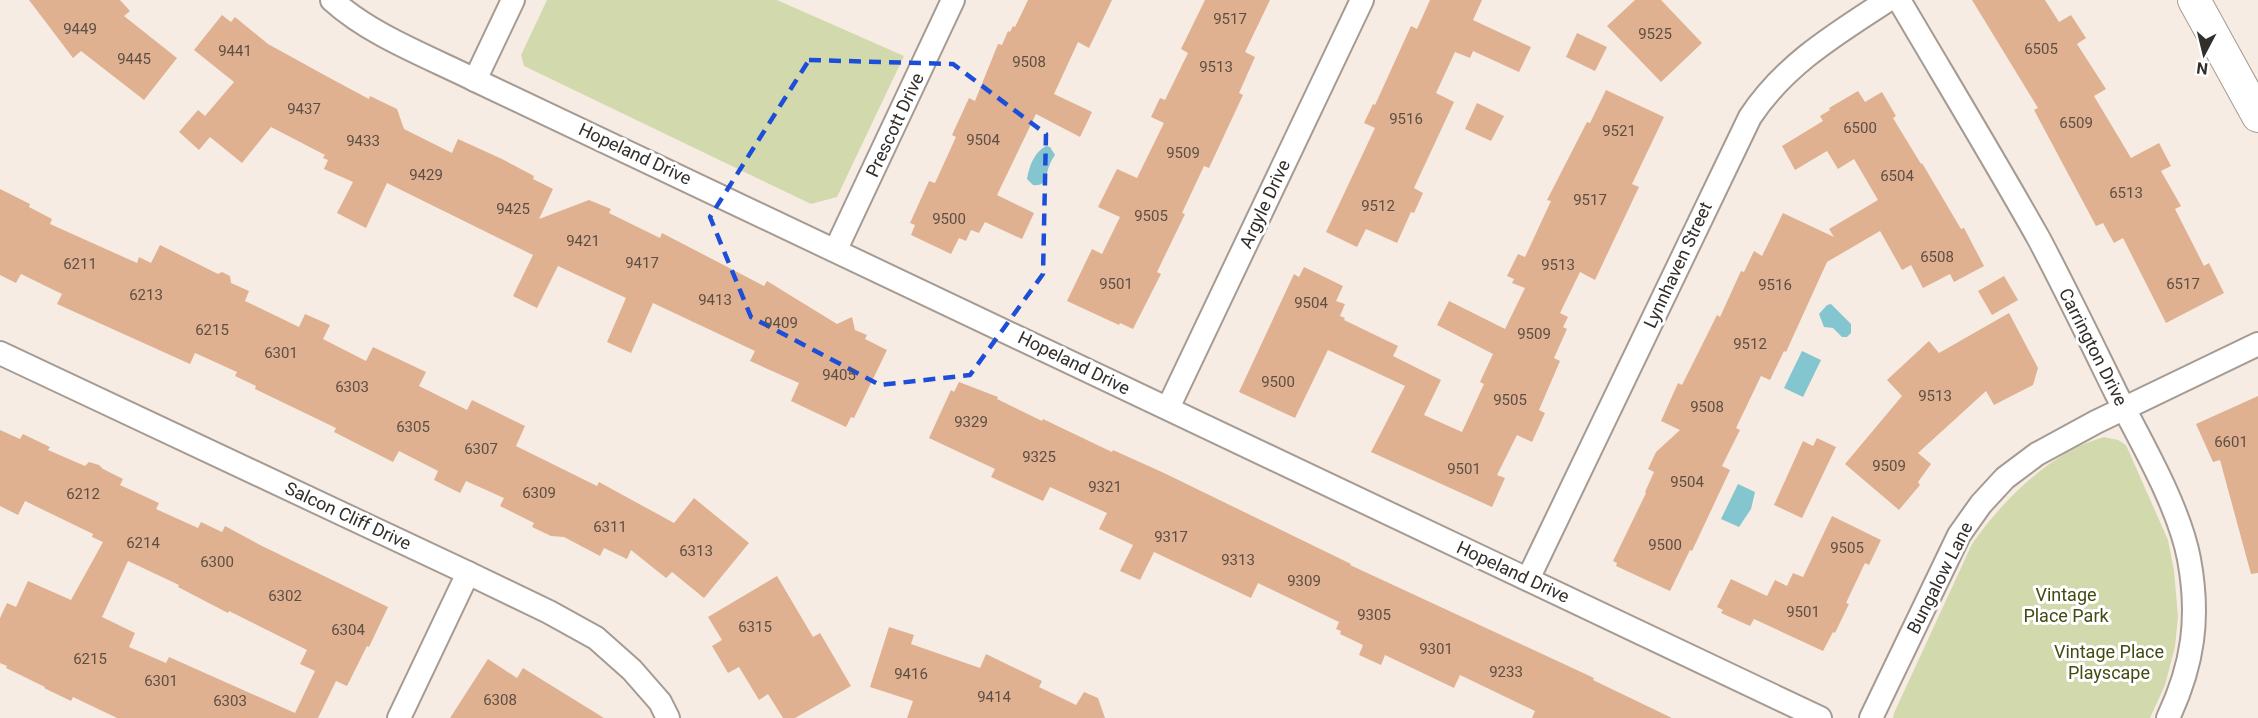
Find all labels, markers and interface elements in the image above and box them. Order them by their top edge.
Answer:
house number: 9517 [1213,10,1247,28]
house number: 9449 [63,20,97,38]
north arrow [2174,24,2234,84]
house number: 9525 [1638,25,1672,43]
house number: 6505 [2024,40,2058,58]
house number: 9441 [218,42,252,60]
house number: 9445 [117,50,151,68]
house number: 9508 [1012,53,1046,71]
house number: 9513 [1199,58,1233,76]
text: N [2195,58,2209,79]
street label: Prescott Drive [861,69,928,180]
house number: 9437 [287,100,321,118]
house number: 9516 [1389,110,1423,128]
house number: 6509 [2059,114,2093,132]
street label: Hopeland Drive [576,118,695,189]
house number: 6500 [1843,119,1877,137]
house number: 9521 [1602,122,1636,140]
house number: 9504 [966,131,1000,149]
house number: 9433 [346,132,380,150]
house number: 9509 [1166,144,1200,162]
street label: Argyle Drive [1235,156,1294,251]
house number: 9429 [409,166,443,184]
house number: 6504 [1880,167,1914,185]
house number: 6513 [2109,184,2143,202]
house number: 9517 [1573,191,1607,209]
house number: 9512 [1361,197,1395,215]
street label: Lynnhaven Street [1639,198,1716,331]
house number: 9425 [496,200,530,218]
house number: 9505 [1134,207,1168,225]
house number: 9500 [932,210,966,228]
house number: 9421 [566,232,600,250]
house number: 6508 [1920,248,1954,266]
house number: 9417 [625,254,659,272]
house number: 6211 [63,255,97,273]
house number: 9513 [1541,256,1575,274]
house number: 9501 [1099,275,1133,293]
house number: 6517 [2166,275,2200,293]
house number: 9516 [1758,276,1792,294]
street label: Carrington Drive [2055,285,2132,409]
house number: 6213 [129,286,163,304]
house number: 9413 [698,291,732,309]
house number: 9504 [1294,294,1328,312]
house number: 9409 [764,314,798,332]
house number: 6215 [195,321,229,339]
house number: 9509 [1517,325,1551,343]
street label: Hopeland Drive [1015,326,1134,399]
house number: 9512 [1733,335,1767,353]
house number: 6301 [264,344,298,362]
house number: 9405 [822,366,856,384]
house number: 9500 [1261,373,1295,391]
house number: 6303 [335,378,369,396]
house number: 9513 [1918,387,1952,405]
house number: 9505 [1493,391,1527,409]
house number: 9508 [1690,398,1724,416]
house number: 9329 [954,413,988,431]
house number: 6305 [396,418,430,436]
house number: 6601 [2214,433,2248,451]
house number: 6307 [464,440,498,458]
house number: 9325 [1022,448,1056,466]
house number: 9509 [1872,457,1906,475]
house number: 9501 [1447,460,1481,478]
house number: 9504 [1670,473,1704,491]
street label: Salcon Cliff Drive [282,477,415,554]
house number: 9321 [1088,478,1122,496]
house number: 6309 [522,484,556,502]
house number: 6212 [66,485,100,503]
house number: 6311 [593,518,627,536]
street label: Bungalow Lane [1902,518,1977,637]
house number: 9317 [1154,528,1188,546]
house number: 6214 [126,534,160,552]
street label: Hopeland Drive [1454,536,1573,607]
house number: 9500 [1648,536,1682,554]
house number: 9505 [1830,539,1864,557]
house number: 6313 [679,542,713,560]
house number: 9313 [1221,551,1255,569]
house number: 6300 [200,553,234,571]
house number: 9309 [1287,572,1321,590]
park label: Vintage Place Park [2023,584,2109,626]
house number: 6302 [268,587,302,605]
house number: 9501 [1786,603,1820,621]
house number: 9305 [1357,606,1391,624]
house number: 6315 [738,618,772,636]
house number: 6304 [331,621,365,639]
house number: 9301 [1419,640,1453,658]
park label: Vintage Place Playscape [2054,641,2164,683]
house number: 6215 [73,650,107,668]
house number: 9233 [1489,663,1523,681]
house number: 9416 [894,665,928,683]
house number: 6301 [144,672,178,690]
house number: 9414 [977,688,1011,706]
house number: 6308 [483,691,517,709]
house number: 6303 [213,692,247,710]

